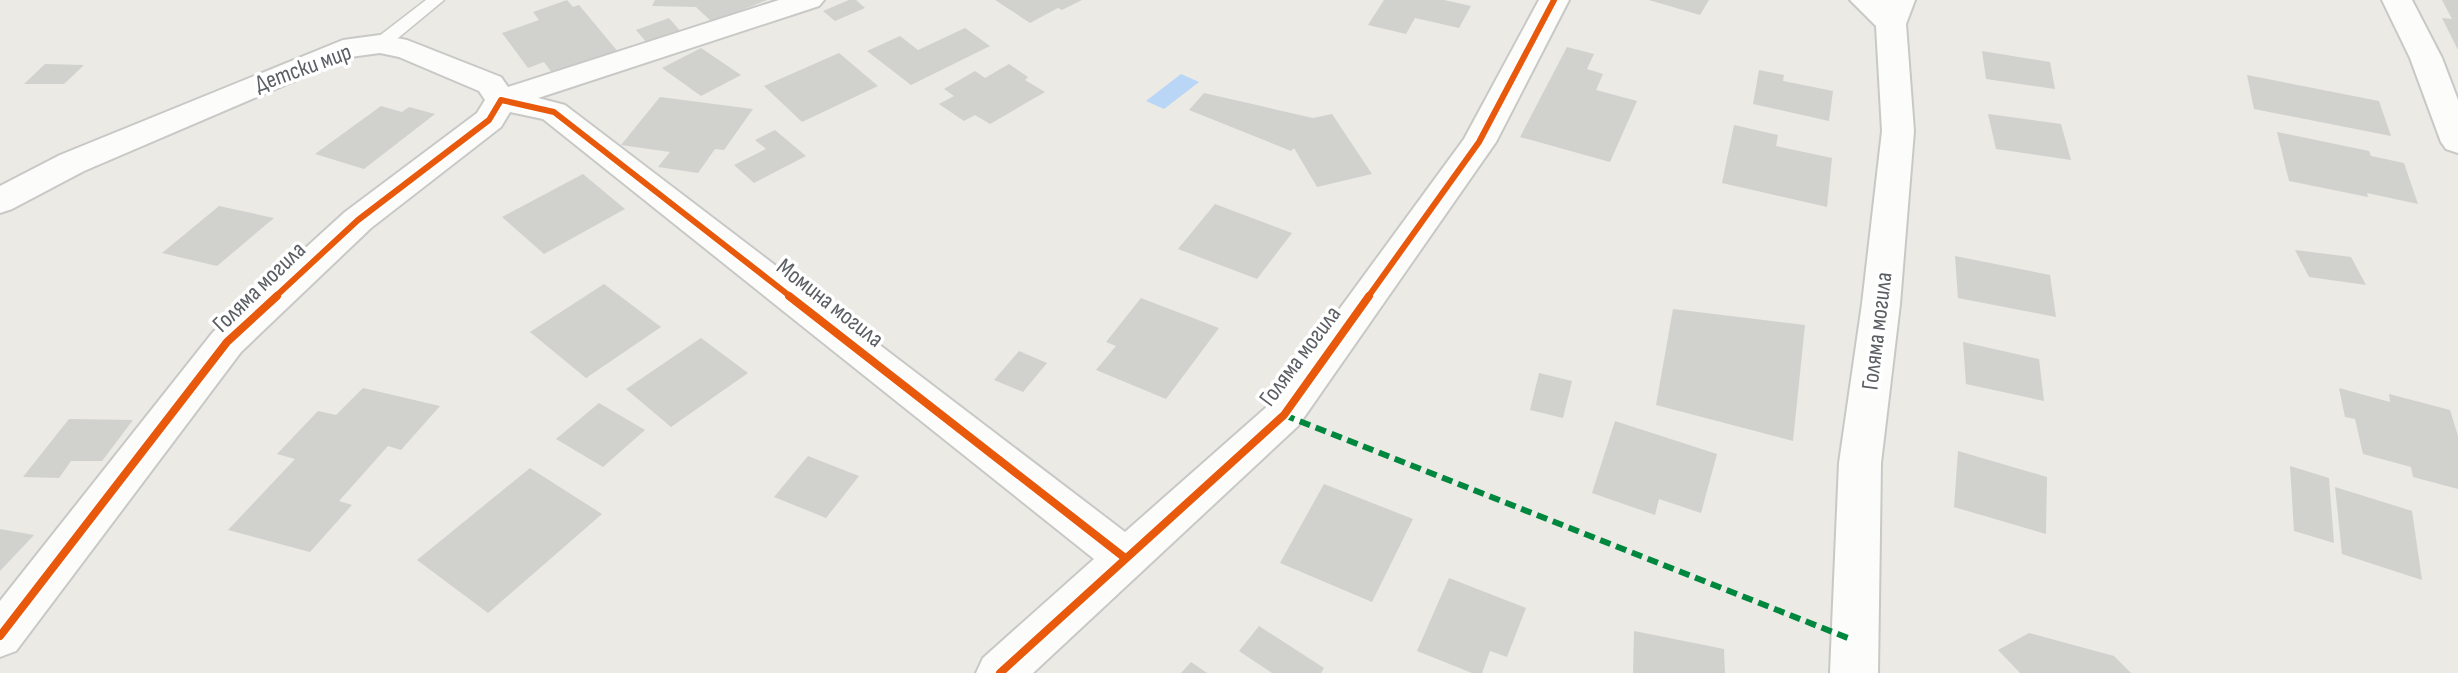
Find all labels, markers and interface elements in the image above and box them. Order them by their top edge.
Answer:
street label: Детски мир [251,37,355,99]
street label: Голяма могила [206,235,312,339]
street label: Момина могила [771,252,889,354]
street label: Голяма могила [1855,271,1899,391]
street label: Голяма могила [1253,300,1347,412]

